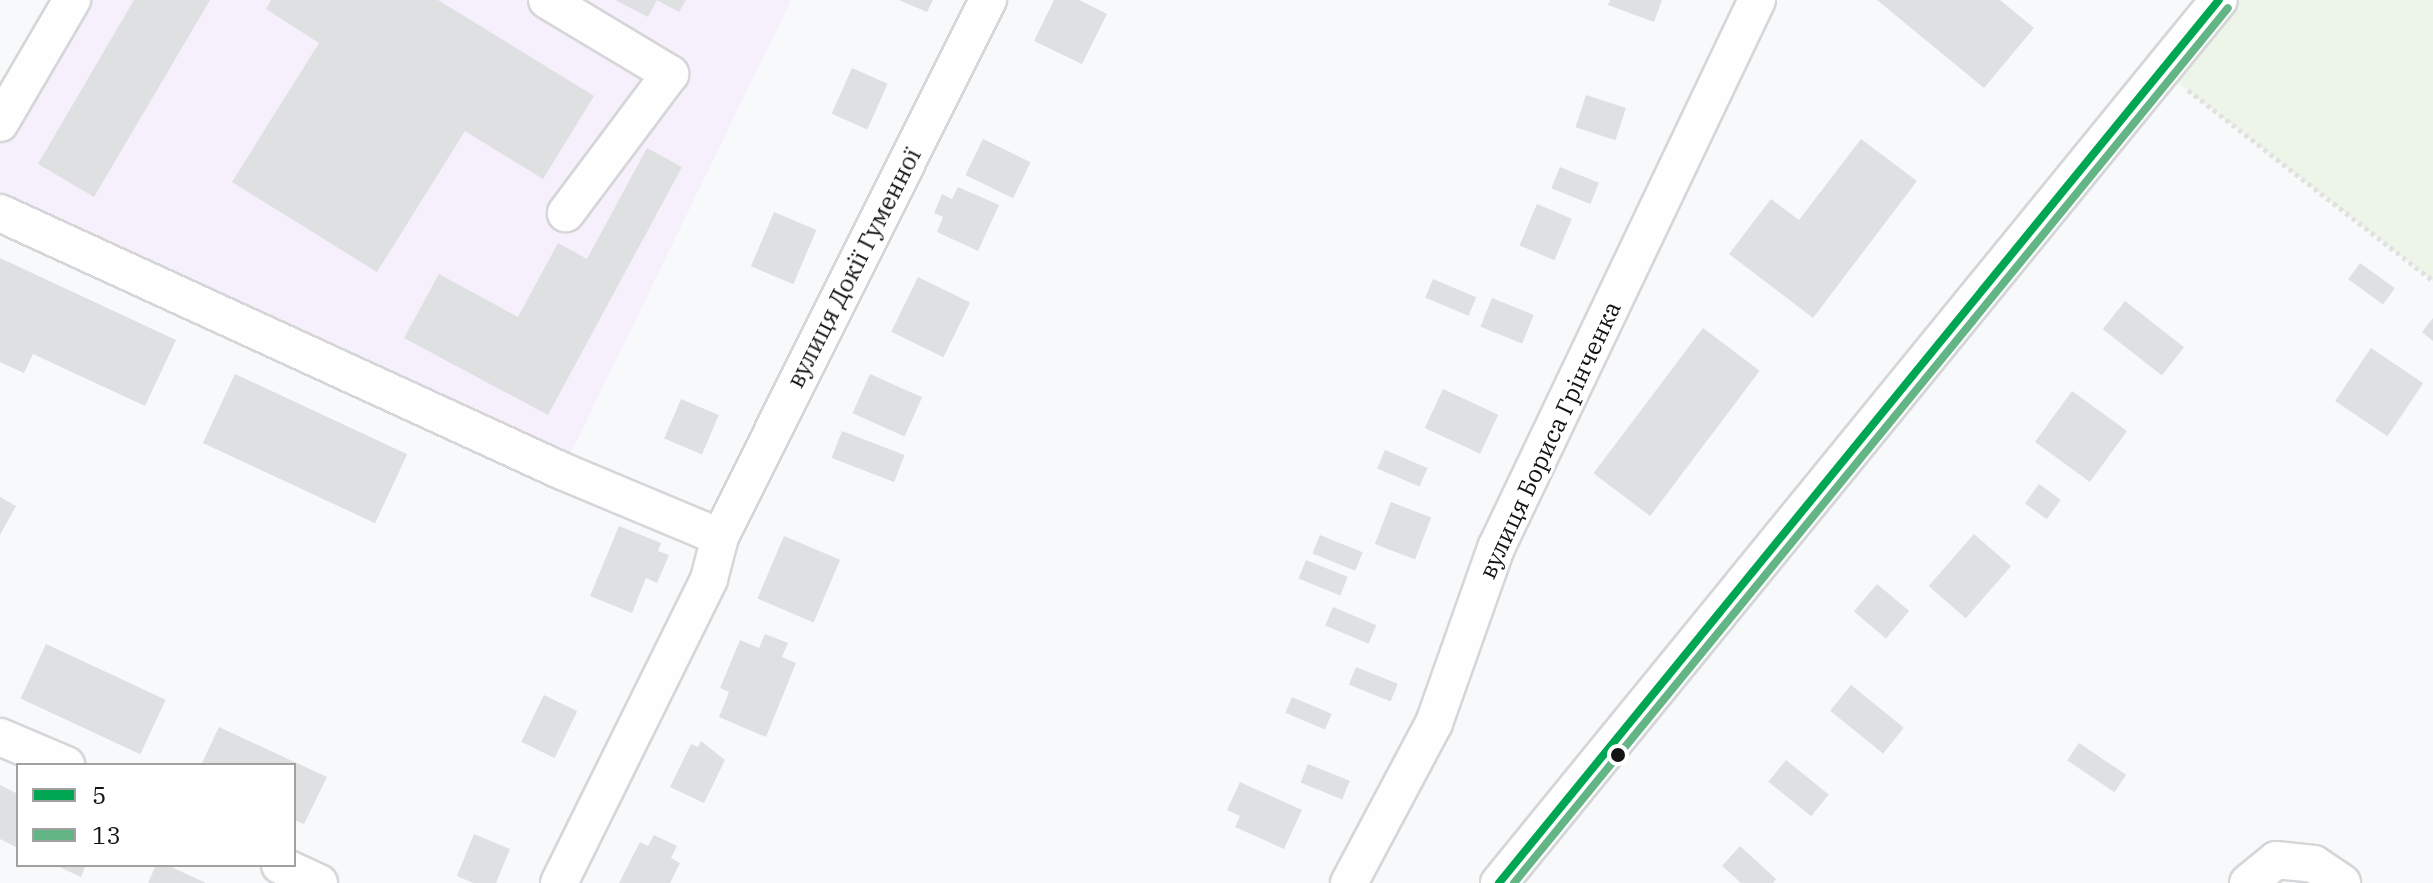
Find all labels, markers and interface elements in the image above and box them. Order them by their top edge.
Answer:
street label: вулиця Докії Гуменної [781,143,927,393]
street label: вулиця Бориса Грінченка [1473,297,1627,583]
unlabelled marker [1610,747,1626,763]
legend [16,763,296,867]
text: 5 [92,779,106,811]
text: 13 [92,819,121,851]

